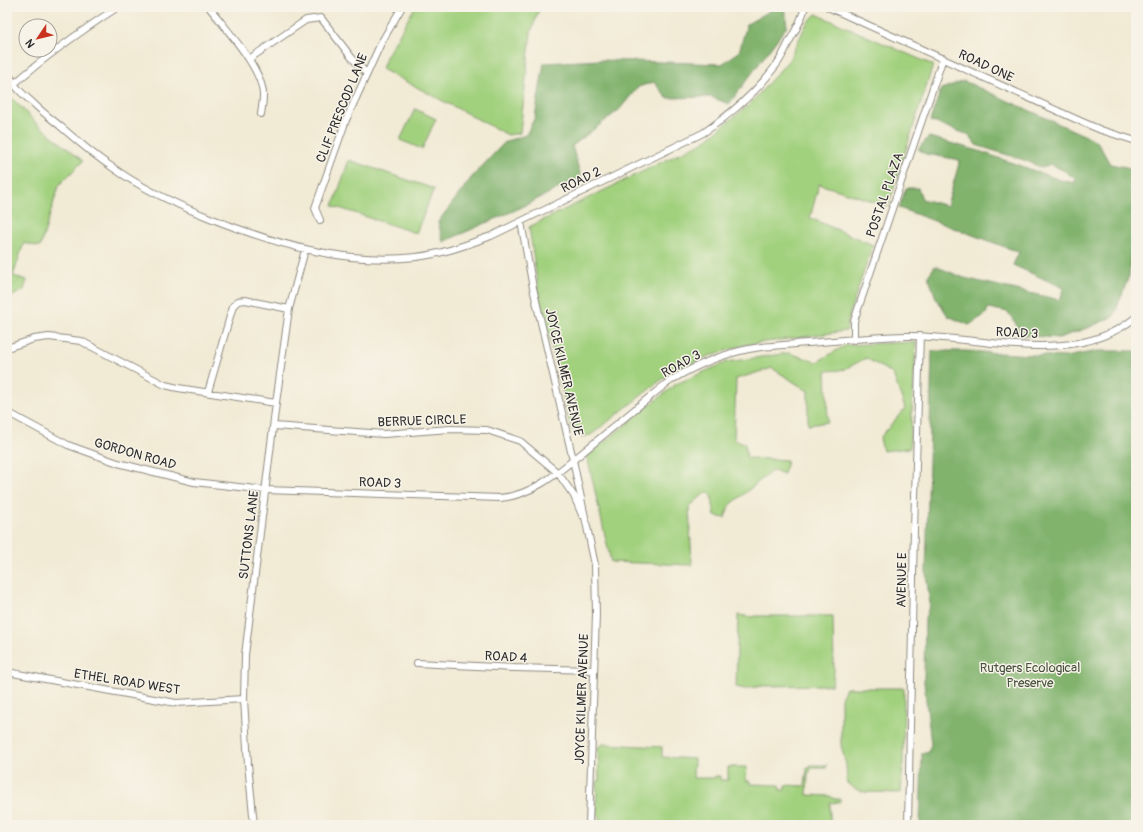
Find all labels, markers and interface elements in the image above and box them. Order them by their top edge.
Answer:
north arrow [18,18,58,58]
text: N [22,36,38,50]
street label: ROAD ONE [956,46,1016,86]
street label: CLIF PRESCOD LANE [313,51,371,165]
street label: POSTAL PLAZA [863,150,907,240]
street label: ROAD 2 [558,164,604,196]
street label: JOYCE KILMER AVENUE [542,307,587,438]
street label: ROAD 3 [995,324,1039,342]
street label: ROAD 3 [659,347,703,381]
street label: BERRUE CIRCLE [377,411,467,431]
street label: GORDON ROAD [92,435,178,473]
street label: ROAD 3 [359,474,401,492]
street label: SUTTONS LANE [236,489,262,580]
street label: AVENUE E [894,552,910,608]
street label: JOYCE KILMER AVENUE [572,633,592,765]
street label: ROAD 4 [484,648,528,666]
park label: Rutgers Ecological Preserve [980,660,1080,691]
street label: ETHEL ROAD WEST [73,666,181,698]

